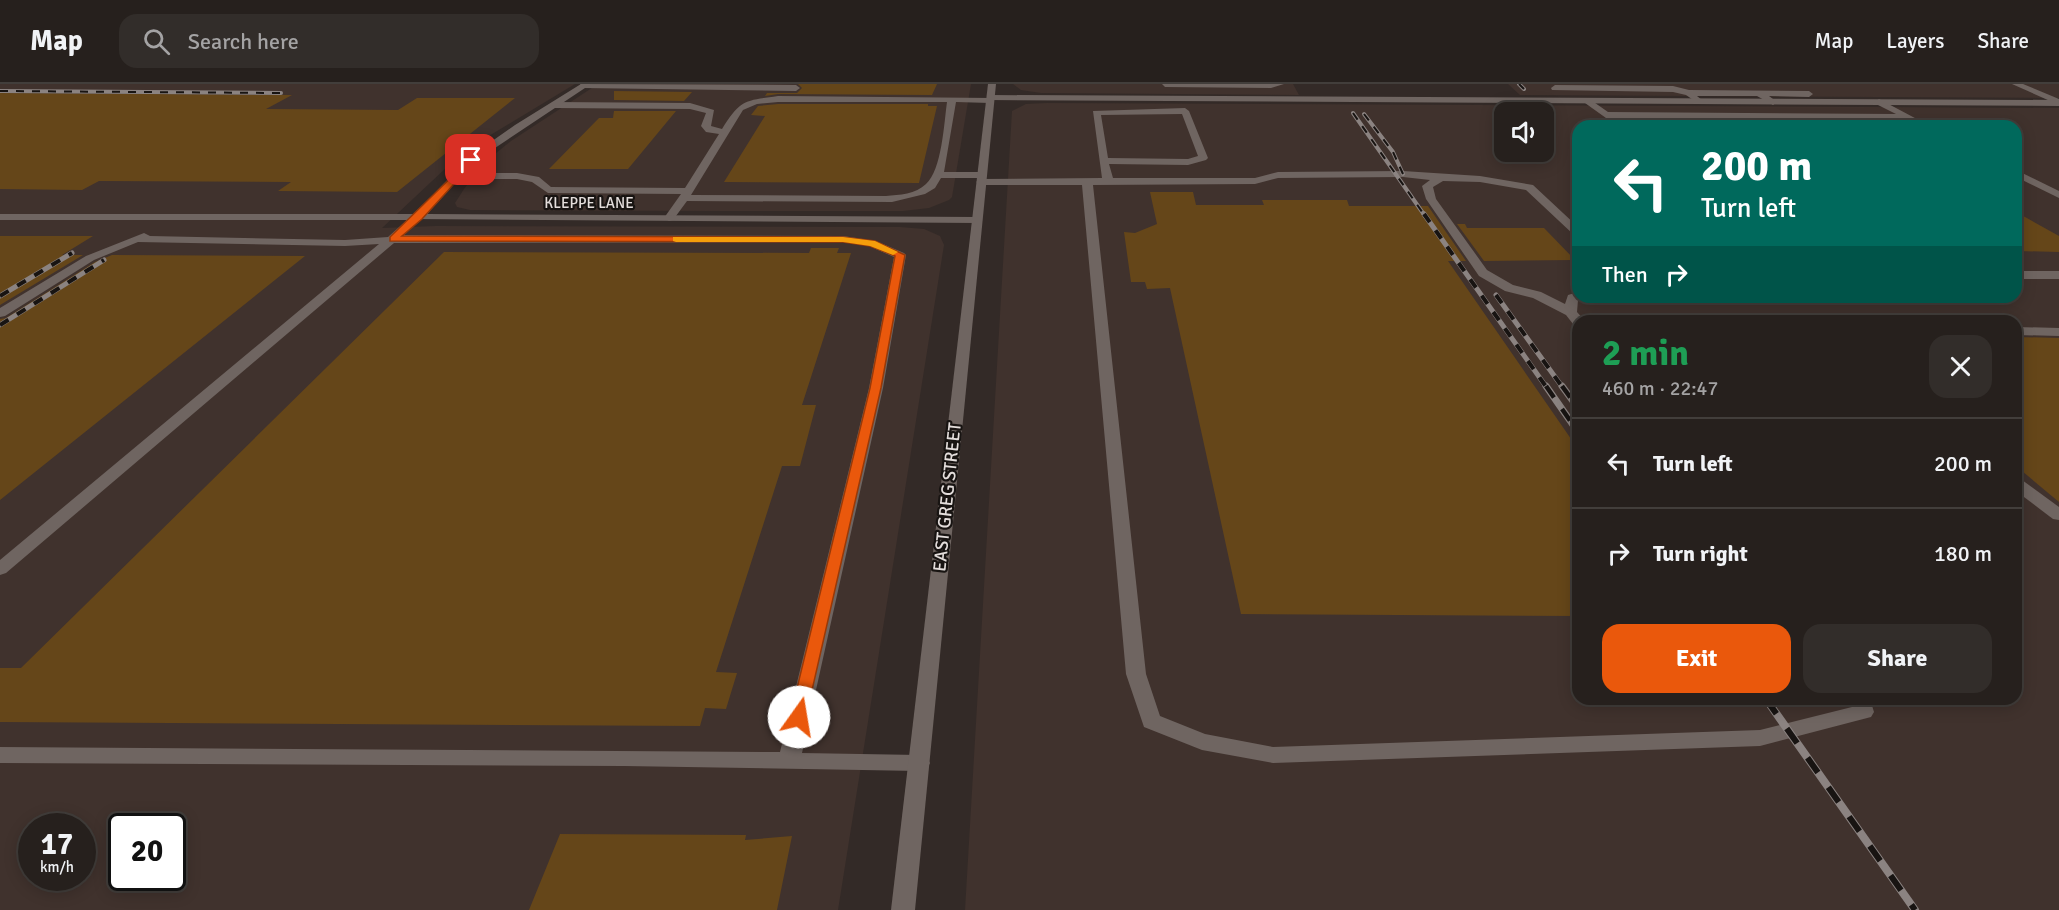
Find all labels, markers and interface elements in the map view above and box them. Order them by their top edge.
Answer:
search box [119,14,539,68]
text: Map [30,24,83,58]
icon: search [140,25,173,58]
text: Search here [188,28,299,55]
text: Map [1815,28,1853,54]
text: Layers [1886,28,1944,54]
text: Share [1977,28,2029,54]
map controls [1494,102,1554,162]
button: sound [1494,102,1554,162]
pin [445,134,496,185]
text: 200 m [1701,141,1812,192]
icon: arrive [454,143,487,176]
icon: left [1602,144,1680,222]
text: Turn left [1701,192,1796,225]
street label: KLEPPE LANE [544,194,634,212]
icon: right [1660,258,1693,291]
text: Then [1602,261,1648,288]
text: 2 min [1602,331,1689,376]
button: close [1929,335,1992,398]
text: 460 m · 22:47 [1602,376,1718,401]
street label: EAST GREG STREET [928,421,966,573]
icon: left [1602,447,1635,480]
text: Turn left [1653,450,1733,477]
text: 200 m [1934,450,1992,477]
icon: right [1602,537,1635,570]
text: Turn right [1653,540,1748,567]
text: 180 m [1934,540,1992,567]
button: Exit [1602,624,1791,693]
button: Share [1803,624,1992,693]
position arrow [767,685,831,749]
speed limit sign: 20 [108,813,186,891]
text: 17 [41,826,73,863]
text: km/h [40,858,74,876]

